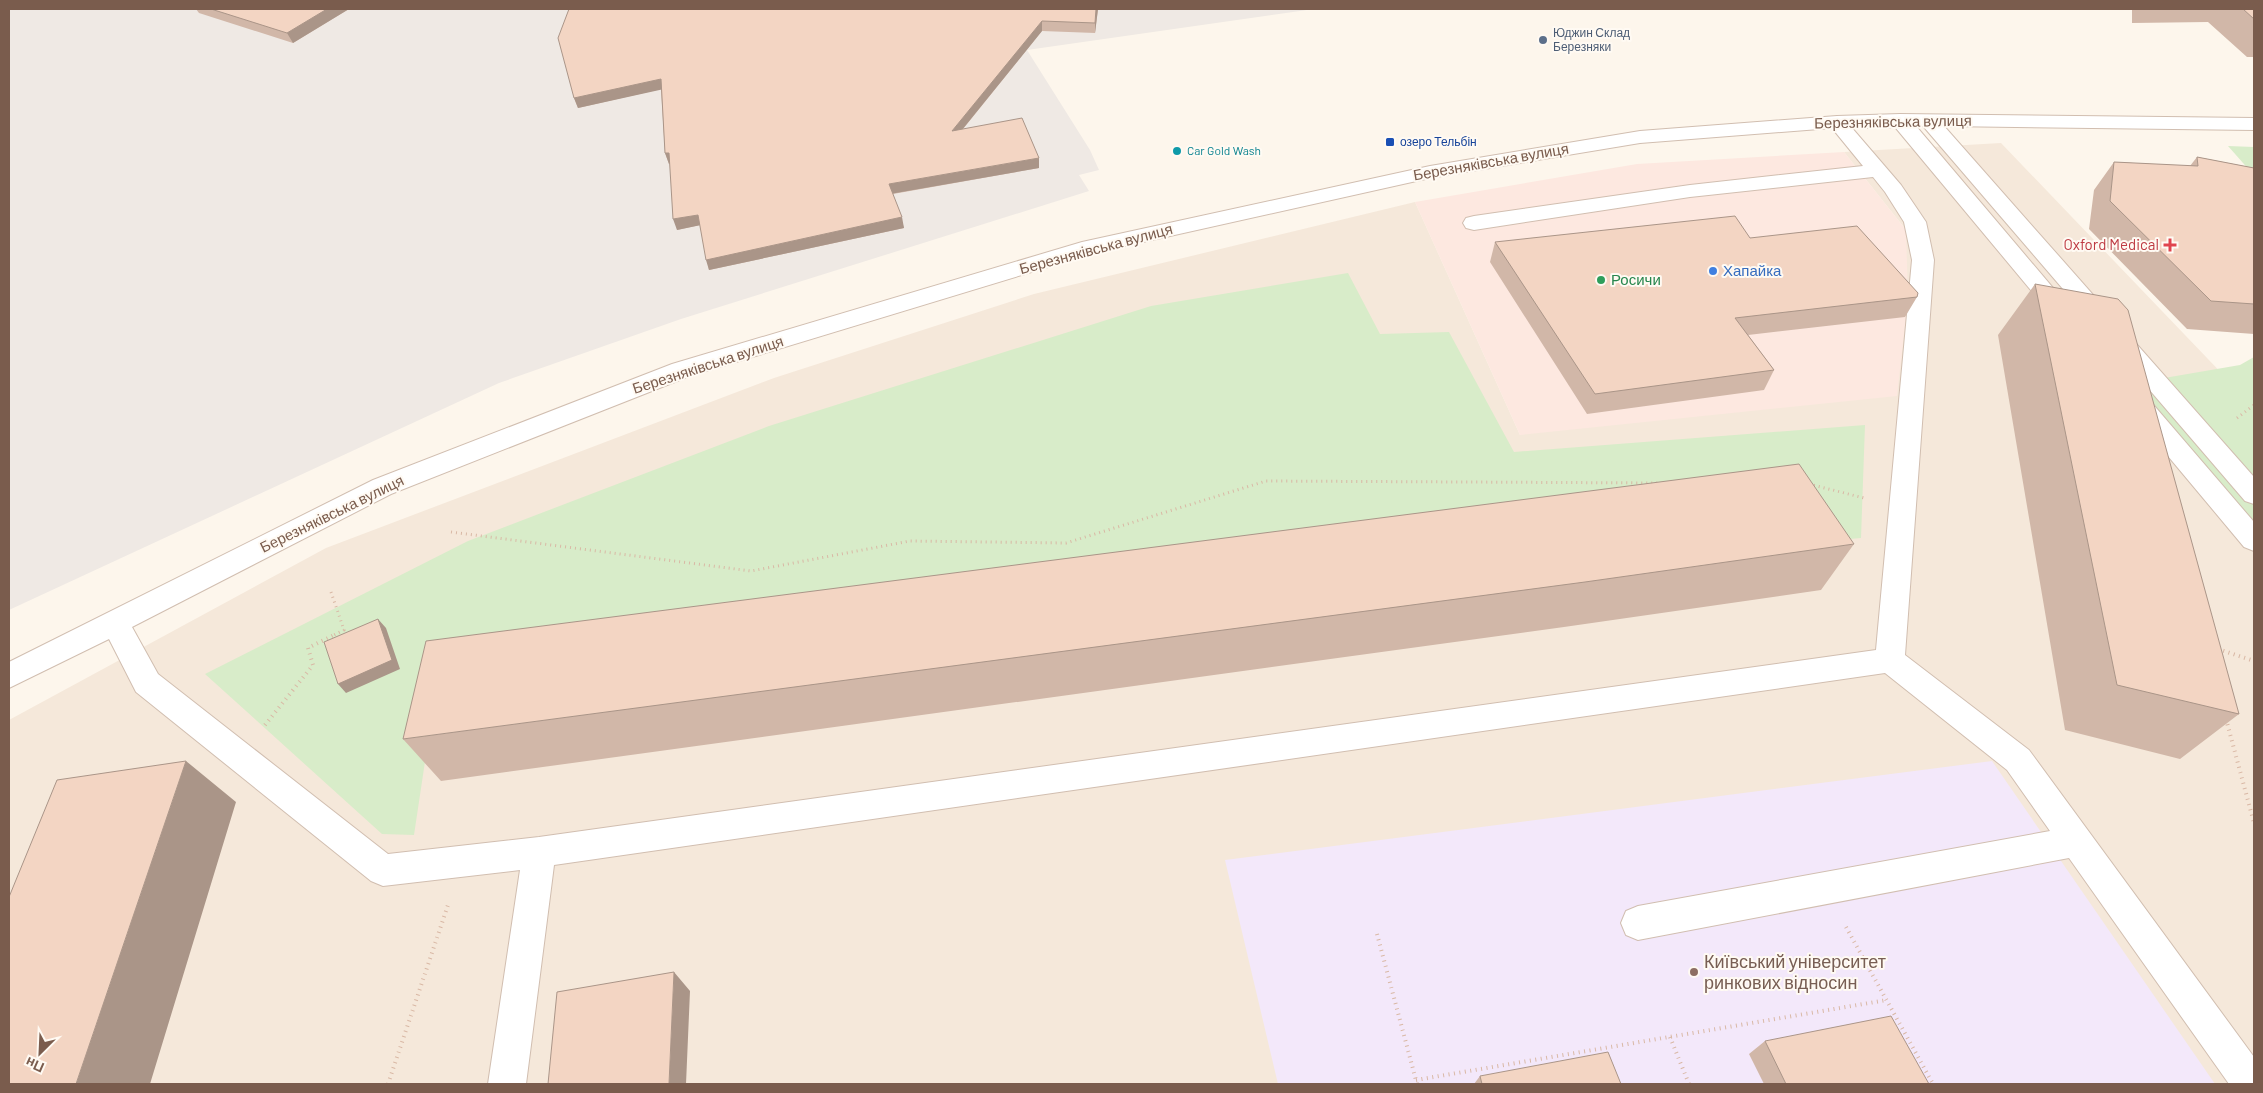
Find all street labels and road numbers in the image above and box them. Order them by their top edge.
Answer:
street label: Березняківська вулиця [1814,111,1972,131]
street label: Березняківська вулиця [1412,138,1570,184]
street label: Березняківська вулиця [1017,219,1174,277]
street label: Березняківська вулиця [630,331,785,397]
street label: Березняківська вулиця [257,470,406,556]

